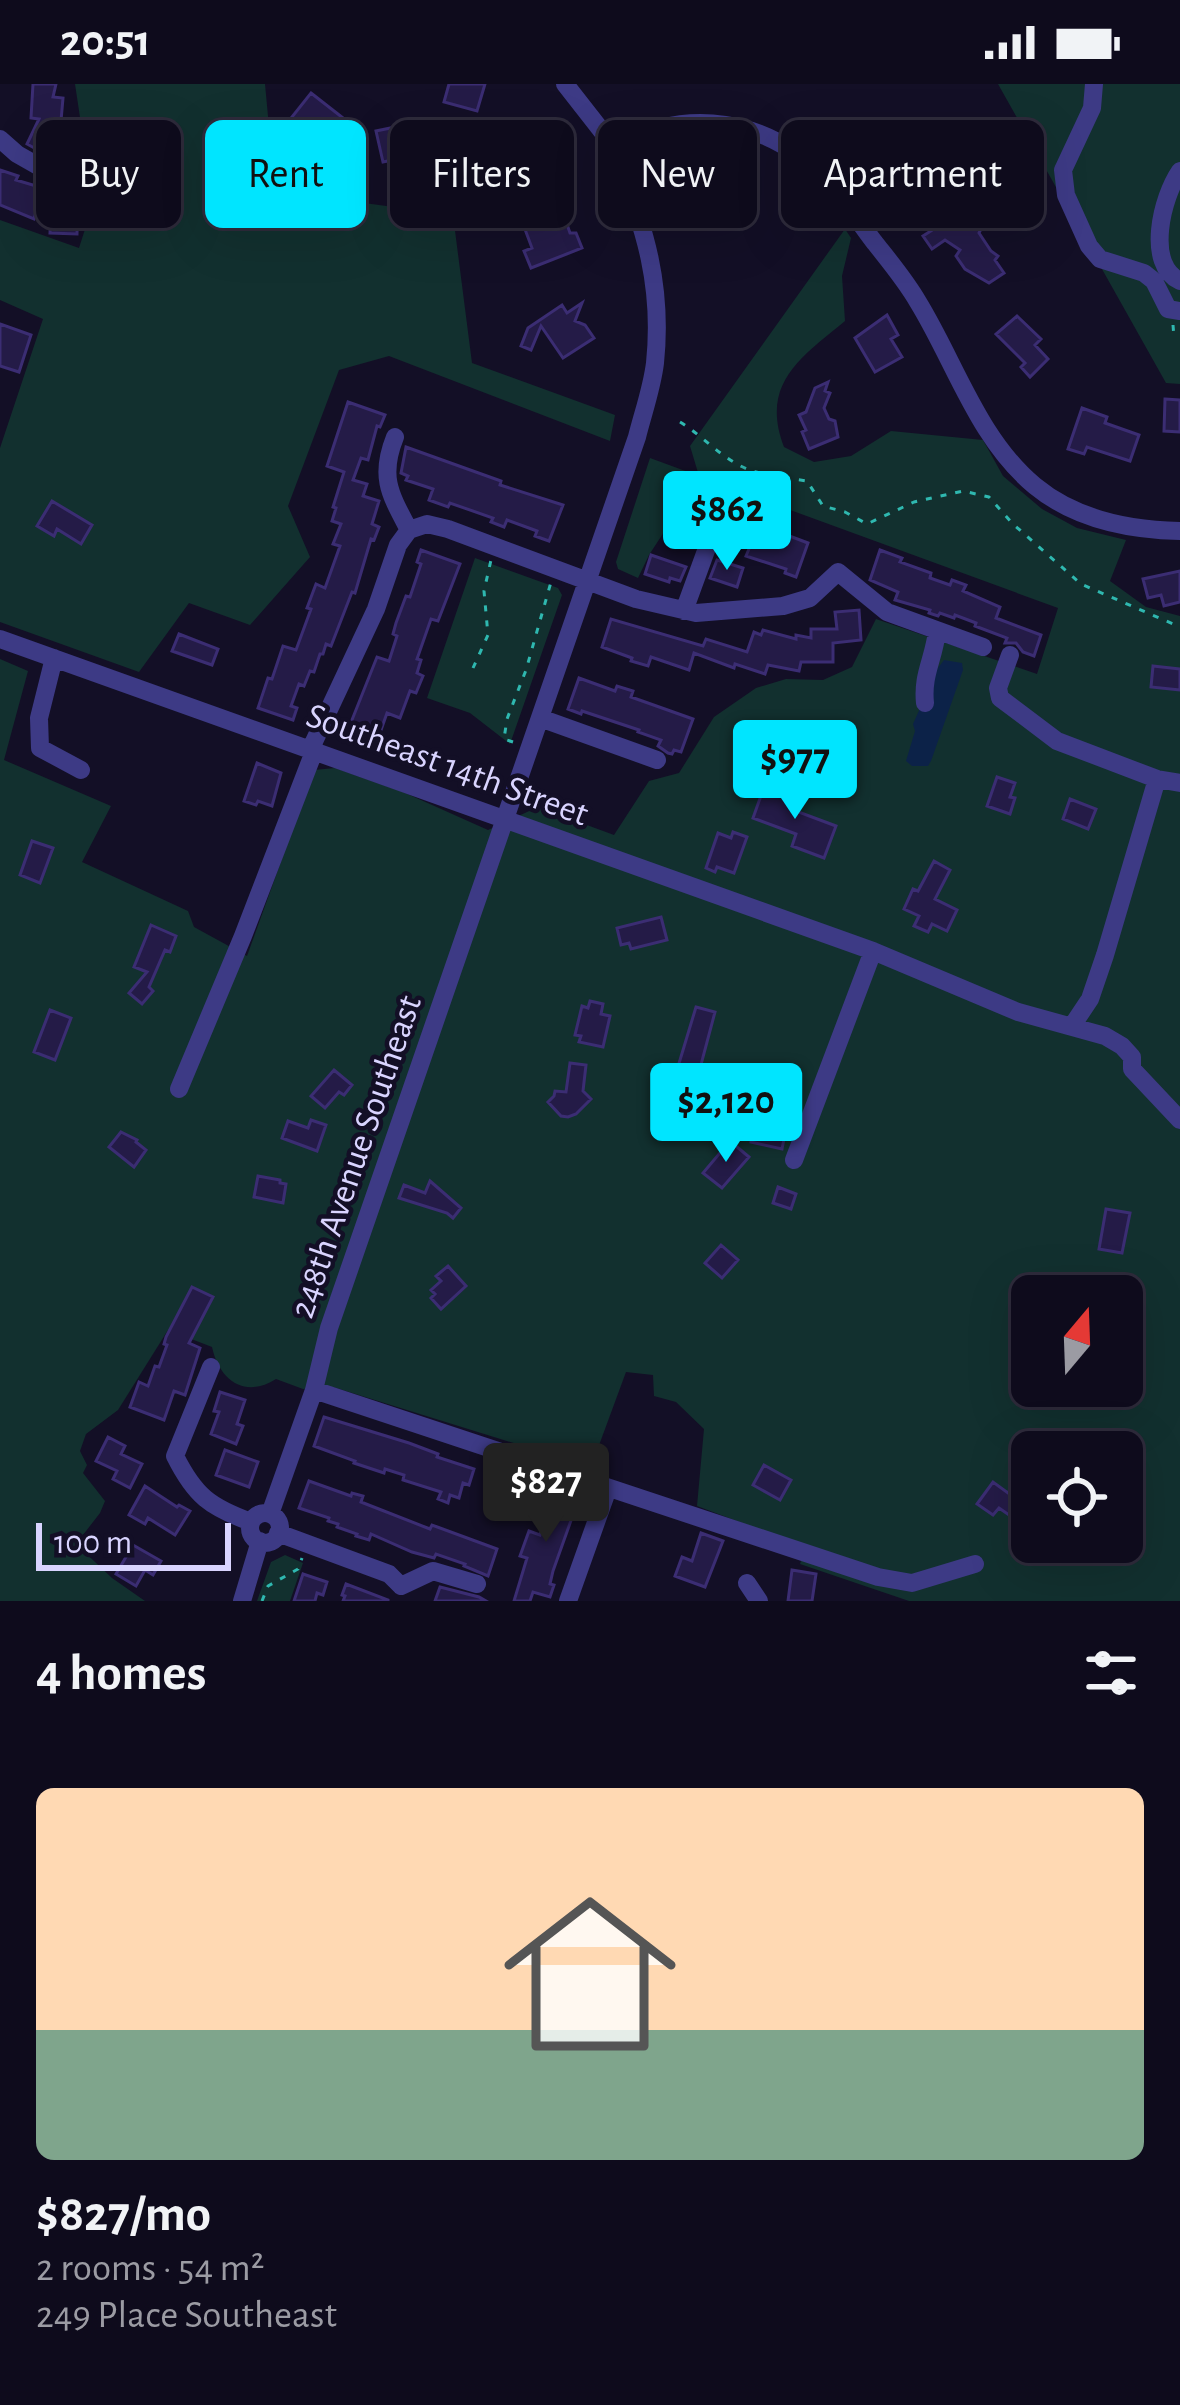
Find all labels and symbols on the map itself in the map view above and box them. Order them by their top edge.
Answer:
pin: $862 [656,471,798,573]
street label: Southeast 14th Street [302,697,594,833]
pin: $977 [724,720,866,822]
street label: 248th Avenue Southeast [284,990,428,1322]
pin: $2,120 [628,1063,824,1165]
north arrow [1011,1275,1143,1407]
pin: $827 [475,1443,617,1545]
scale bar [36,1517,231,1570]

